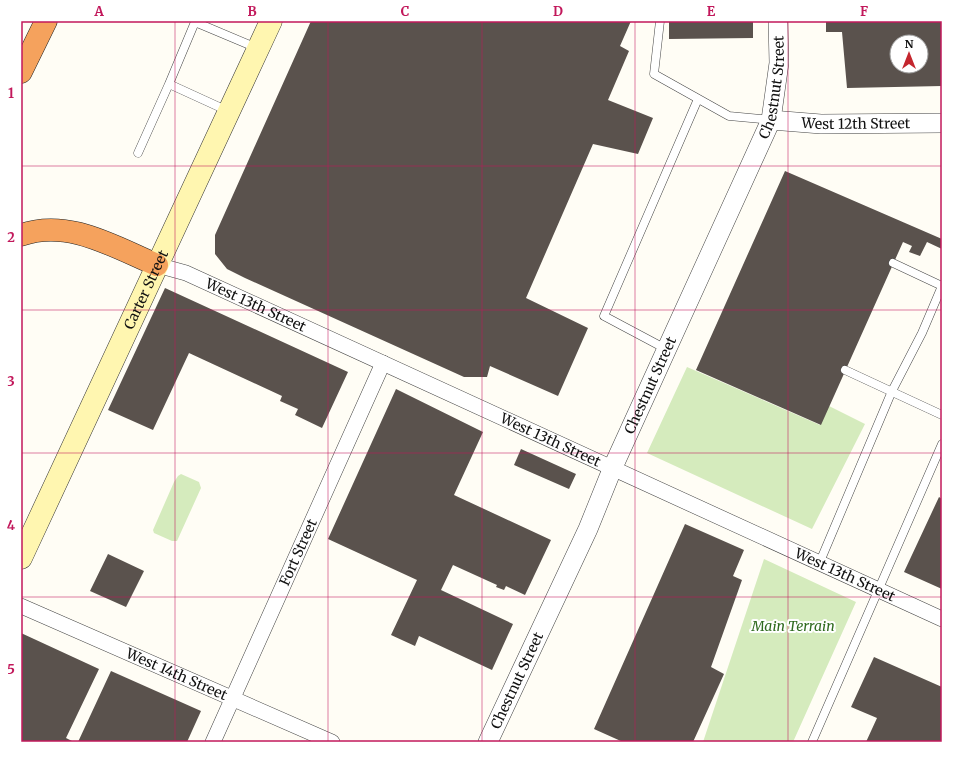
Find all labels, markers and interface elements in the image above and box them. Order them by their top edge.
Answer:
text: A [93,3,104,20]
text: B [247,3,257,20]
text: C [401,3,410,20]
text: D [553,3,563,20]
text: E [707,3,716,20]
text: F [860,3,868,20]
north arrow [889,34,929,74]
street label: Chestnut Street [755,35,788,142]
text: N [905,37,914,51]
text: 1 [8,85,14,102]
street label: West 12th Street [800,113,911,133]
text: 2 [7,229,15,246]
street label: Carter Street [120,247,172,332]
street label: West 13th Street [202,274,309,336]
street label: Chestnut Street [620,333,680,437]
text: 3 [7,373,15,390]
street label: West 13th Street [497,409,604,471]
street label: Fort Street [275,515,321,588]
text: 4 [7,517,16,534]
street label: West 13th Street [791,544,899,606]
park label: Main Terrain [750,617,835,635]
street label: Chestnut Street [486,629,548,732]
street label: West 14th Street [123,644,231,704]
text: 5 [7,661,15,678]

